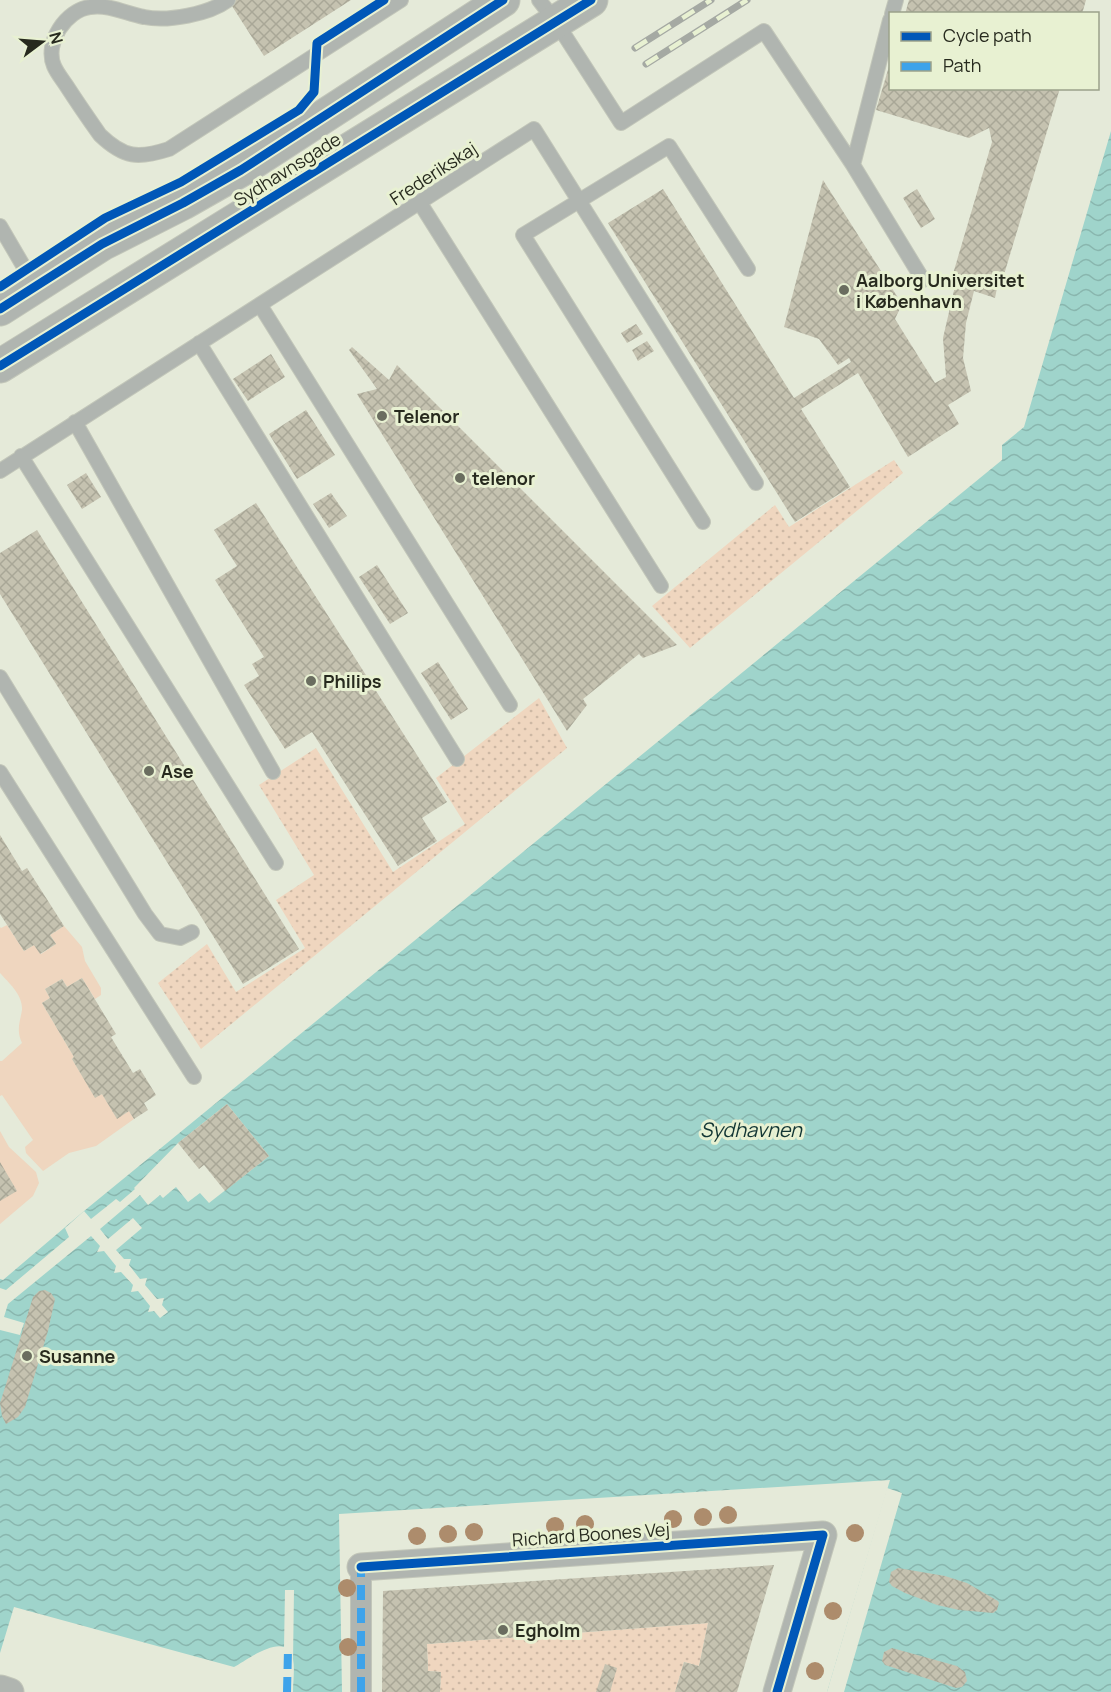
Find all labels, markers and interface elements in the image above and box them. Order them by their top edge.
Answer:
north arrow [12,12,72,72]
legend [889,12,1099,90]
text: Cycle path [943,23,1032,47]
text: N [44,29,69,46]
text: Path [943,53,981,77]
street label: Sydhavnsgade [229,126,345,212]
street label: Frederikskaj [385,136,481,210]
place label: Aalborg Universitet i København [856,268,1024,313]
marker: Aalborg Universitet i København [837,283,851,297]
place label: Telenor [394,404,459,428]
marker: Telenor [375,409,389,423]
place label: telenor [472,466,535,490]
marker: telenor [453,471,467,485]
place label: Philips [323,669,382,693]
marker: Philips [304,674,318,688]
place label: Ase [161,759,194,783]
marker: Ase [142,764,156,778]
water label: Sydhavnen [700,1116,803,1143]
place label: Susanne [39,1344,116,1368]
marker: Susanne [20,1349,34,1363]
street label: Richard Boones Vej [511,1517,671,1551]
place label: Egholm [515,1618,580,1642]
marker: Egholm [496,1623,510,1637]

